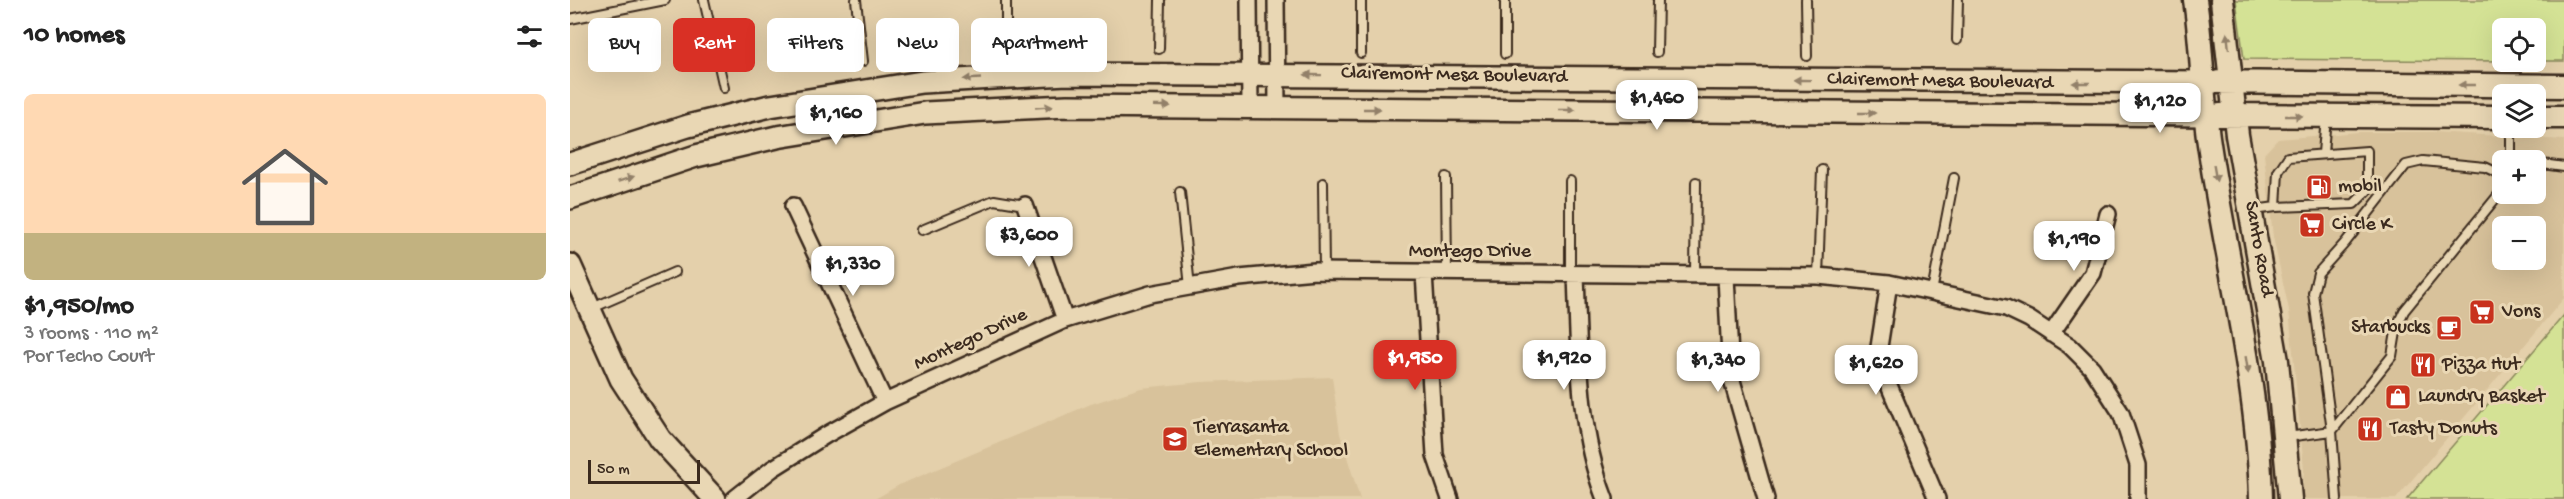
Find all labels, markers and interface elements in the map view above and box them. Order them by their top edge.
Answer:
chip: Buy [588,18,661,72]
chip: Rent [673,18,755,72]
chip: Filters [767,18,864,72]
chip: New [876,18,959,72]
chip: Apartment [971,18,1107,72]
map controls [2492,18,2546,270]
button: locate [2492,18,2546,72]
icon: filters [513,20,546,53]
text: 10 homes [24,21,124,52]
one-way arrow [2223,32,2233,51]
street label: Clairemont Mesa Boulevard [1341,63,1569,90]
street label: Clairemont Mesa Boulevard [1827,69,2055,96]
one-way arrow [1304,70,1323,80]
one-way arrow [962,75,981,84]
one-way arrow [1793,75,1812,85]
one-way arrow [2072,78,2091,88]
pin: $1,460 [1608,80,1706,131]
one-way arrow [2457,80,2476,90]
pin: $1,120 [2111,83,2209,134]
button: layers [2492,84,2546,138]
text: $1,460 [1630,88,1684,111]
text: $1,120 [2134,91,2186,114]
pin: $1,160 [787,95,885,146]
one-way arrow [1153,101,1172,111]
one-way arrow [1034,102,1053,111]
text: $1,160 [810,103,862,126]
one-way arrow [1362,104,1381,114]
one-way arrow [1557,106,1576,115]
one-way arrow [1857,108,1876,118]
one-way arrow [2285,111,2304,121]
icon: home [231,133,339,241]
button: + [2492,150,2546,204]
one-way arrow [2211,164,2220,183]
fuel station icon: mobil [2304,172,2334,202]
one-way arrow [617,174,635,183]
place label: mobil [2338,176,2382,199]
street label: Santo Road [2238,199,2278,301]
supermarket icon: Circle K [2297,210,2327,240]
place label: Circle K [2332,214,2394,237]
button: − [2492,216,2546,270]
pin: $3,600 [980,217,1078,268]
pin: $1,190 [2025,221,2123,272]
text: $3,600 [1000,225,1058,248]
text: $1,190 [2048,229,2100,252]
street label: Montego Drive [1409,241,1532,264]
pin: $1,330 [804,246,902,297]
text: $1,330 [825,254,881,277]
text: $1,950/mo [24,292,134,323]
supermarket icon: Vons [2467,297,2497,327]
place label: Vons [2501,301,2541,324]
street label: Montego Drive [911,303,1032,376]
cafe icon: Starbucks [2434,313,2464,343]
place label: Starbucks [2351,317,2431,340]
text: 3 rooms · 110 m² [24,323,159,346]
pin: $1,950 [1366,340,1464,391]
pin: $1,920 [1515,340,1613,391]
pin: $1,340 [1669,342,1767,393]
pin: $1,620 [1827,345,1925,396]
text: Por Techo Court [24,346,154,369]
text: $1,950 [1387,348,1443,371]
text: $1,920 [1537,348,1591,371]
text: $1,340 [1691,350,1745,373]
restaurant icon: Pizza Hut [2408,350,2438,380]
text: $1,620 [1849,353,1903,376]
place label: Pizza Hut [2441,354,2522,377]
one-way arrow [2243,356,2252,375]
shop icon: Laundry Basket [2383,382,2413,412]
place label: Laundry Basket [2418,386,2547,409]
restaurant icon: Tasty Donuts [2355,414,2385,444]
place label: Tierrasanta Elementary School [1193,417,1348,463]
place label: Tasty Donuts [2389,418,2497,441]
school or university icon: Tierrasanta Elementary School [1160,424,1190,454]
scale bar [588,457,700,484]
text: 50 m [597,461,630,480]

